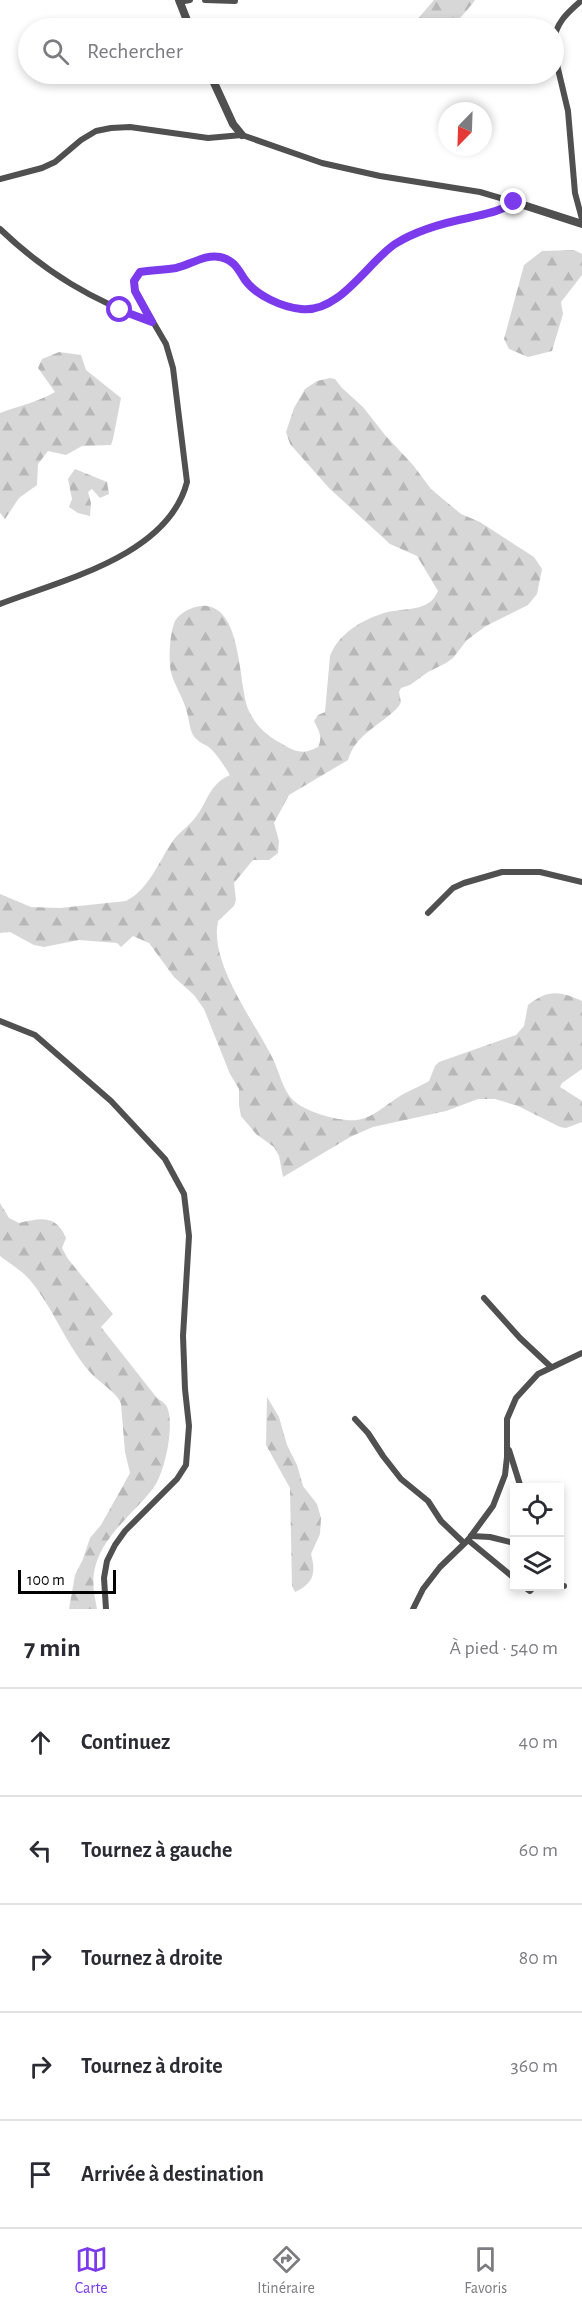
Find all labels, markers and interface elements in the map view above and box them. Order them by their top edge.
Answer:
search box [18,18,564,84]
icon: search [39,35,72,68]
text: Rechercher [87,40,183,62]
north arrow [438,102,492,156]
route end [500,188,526,214]
route start [106,296,132,322]
map controls [510,1483,564,1591]
button: locate [510,1483,564,1537]
button: layers [510,1537,564,1591]
scale bar [18,1567,116,1594]
text: 100 m [27,1572,65,1588]
text: 7 min [24,1635,81,1661]
text: À pied · 540 m [450,1638,558,1658]
icon: ahead [24,1726,57,1759]
text: Continuez [81,1731,170,1753]
text: 40 m [519,1732,558,1752]
icon: left [24,1834,57,1867]
text: Tournez à gauche [81,1839,232,1861]
text: 60 m [519,1840,558,1860]
icon: right [24,1942,57,1975]
text: Tournez à droite [81,1947,223,1969]
text: 80 m [519,1948,558,1968]
icon: right [24,2050,57,2083]
text: Tournez à droite [81,2055,223,2077]
text: 360 m [511,2056,558,2076]
icon: arrive [24,2158,57,2191]
text: Arrivée à destination [81,2163,264,2185]
tab: Carte [75,2243,108,2298]
tab: Itinéraire [257,2243,315,2298]
tab: Favoris [464,2243,507,2298]

